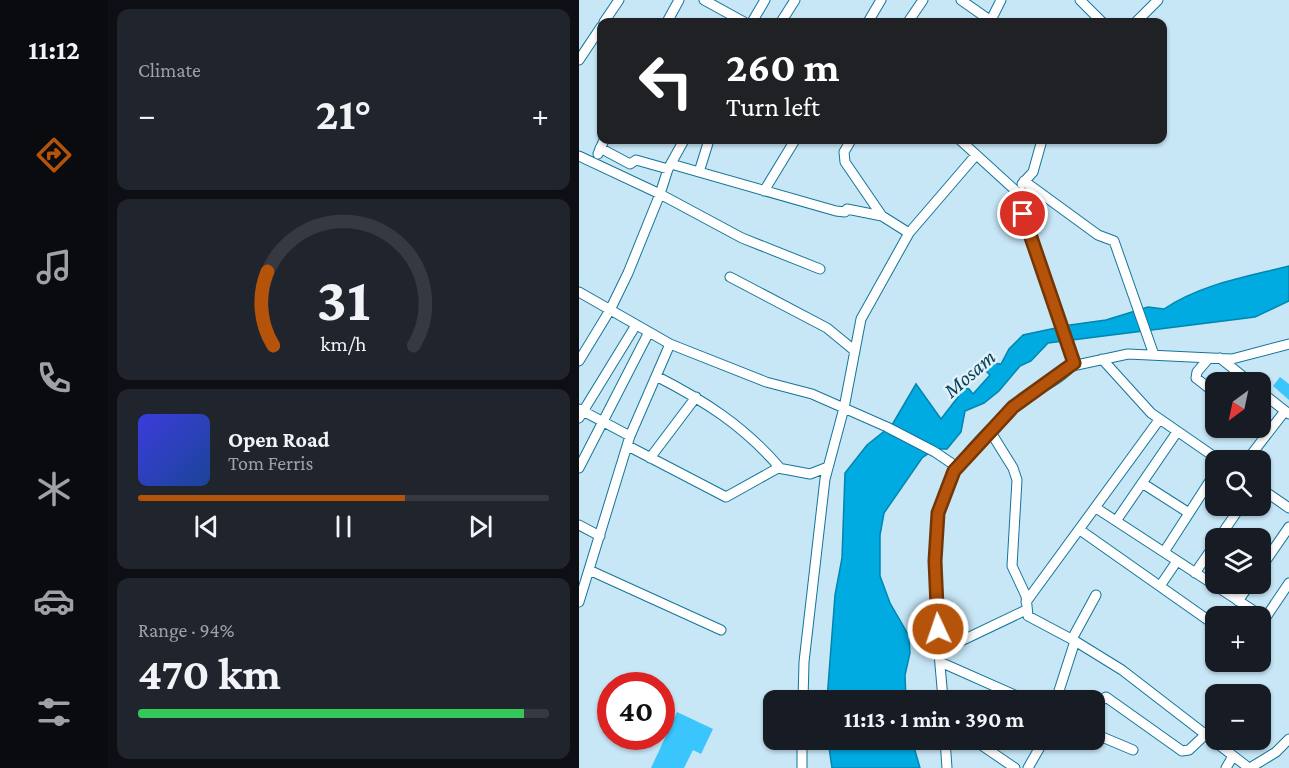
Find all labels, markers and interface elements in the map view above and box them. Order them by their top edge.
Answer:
text: 11:12 [28,35,80,65]
icon: left [627,42,705,120]
text: 260 m [726,43,840,90]
text: Climate [138,59,201,81]
text: 21° [316,89,372,139]
text: Turn left [726,92,820,122]
text: − [138,96,155,133]
text: + [532,96,549,133]
icon: directions [33,134,75,176]
pin [997,188,1048,239]
icon: arrive [1006,197,1039,230]
icon: music [33,246,75,288]
text: 31 [317,264,370,333]
text: km/h [320,333,367,357]
water label: Mosam [937,344,1001,403]
icon: phone [33,357,75,399]
north arrow [1205,372,1271,438]
map controls [1205,372,1271,750]
text: Open Road [228,427,330,452]
button: search [1205,450,1271,516]
text: Tom Ferris [228,452,313,474]
icon: climate [33,468,75,510]
icon: previous [190,510,223,543]
icon: pause [327,510,360,543]
icon: next [464,510,497,543]
button: layers [1205,528,1271,594]
icon: car [33,580,75,622]
position arrow [906,597,970,661]
button: + [1205,606,1271,672]
text: Range · 94% [138,619,235,641]
text: 470 km [138,649,281,699]
speed limit sign: 40 [597,672,675,750]
button: − [1205,684,1271,750]
icon: filters [33,691,75,733]
text: 11:13 · 1 min · 390 m [844,707,1024,732]

